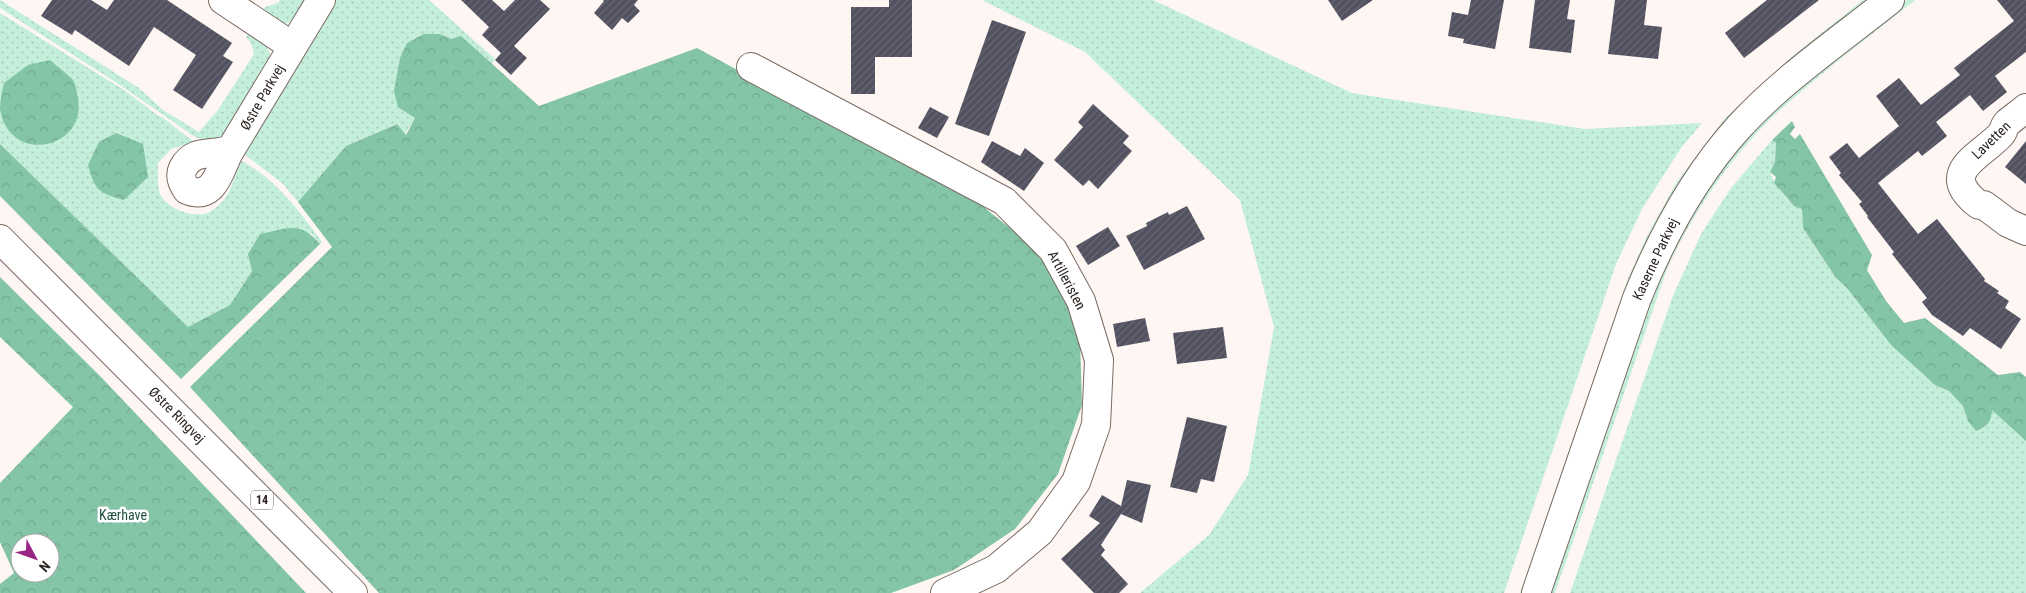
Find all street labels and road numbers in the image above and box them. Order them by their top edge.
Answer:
street label: Østre Parkvej [237,61,287,133]
street label: Lavetten [1968,118,2014,162]
street label: Kaserne Parkvej [1629,215,1681,303]
street label: Artilleristen [1045,248,1089,312]
street label: Østre Ringvej [146,384,208,446]
road number: 14 [251,490,273,510]

